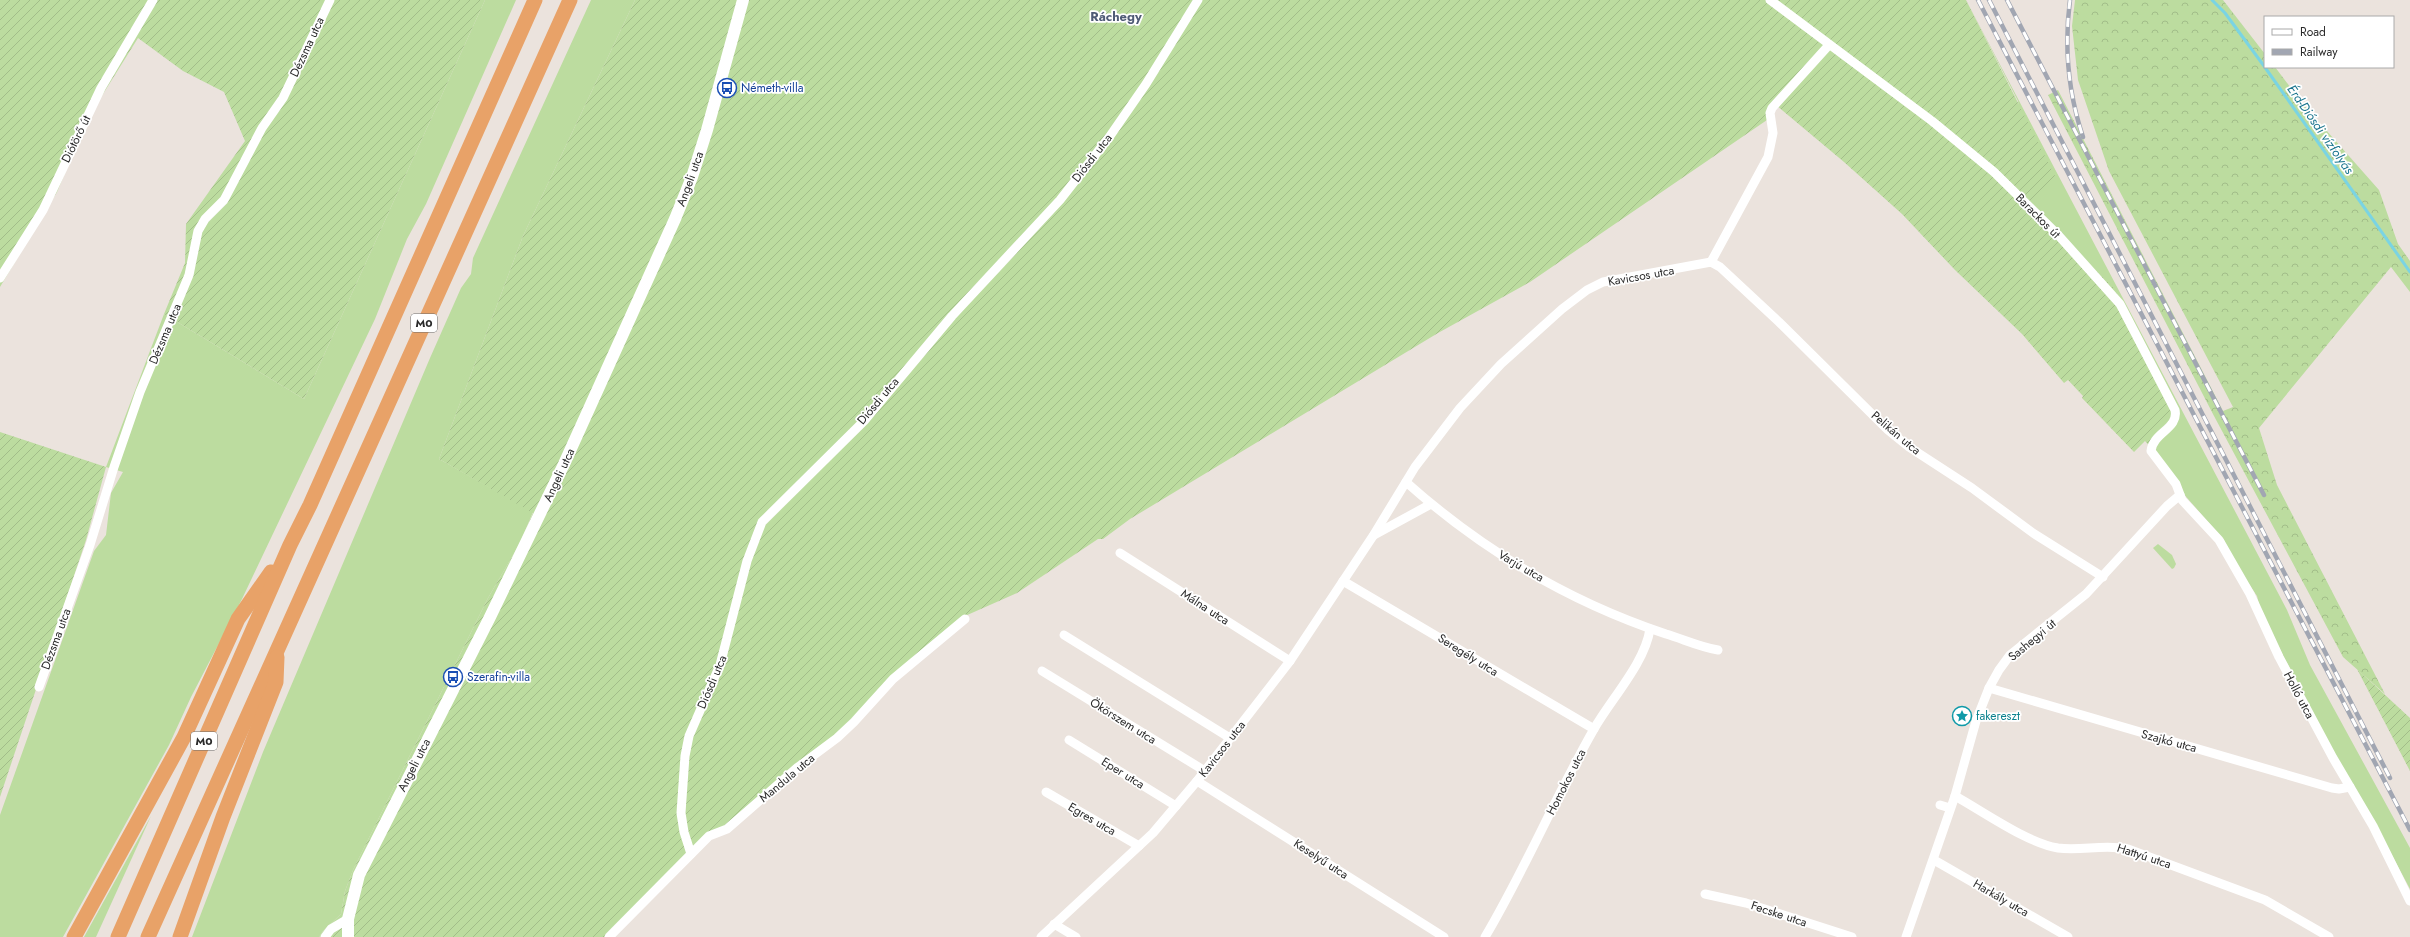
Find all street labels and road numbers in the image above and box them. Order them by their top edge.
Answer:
street label: Dézsma utca [285,14,329,80]
street label: Diótörő út [57,112,95,166]
street label: Diósdi utca [1067,130,1117,186]
street label: Angeli utca [672,149,708,209]
street label: Barackos út [2011,189,2065,243]
street label: Kavicsos utca [1606,261,1676,291]
street label: Dézsma utca [144,301,186,367]
road number: M0 [411,314,437,332]
street label: Diósdi utca [853,373,903,429]
street label: Pelikán utca [1867,407,1925,459]
street label: Angeli utca [539,445,579,505]
street label: Varjú utca [1495,546,1547,586]
street label: Málna utca [1177,585,1233,630]
street label: Dézsma utca [37,606,75,672]
street label: Sashegyi út [2004,614,2060,665]
street label: Seregély utca [1434,629,1502,681]
street label: Diósdi utca [693,652,731,712]
street label: Holló utca [2279,668,2319,722]
street label: Ökörszem utca [1086,693,1160,749]
street label: Kavicsos utca [1194,717,1250,781]
street label: Szajkó utca [2139,725,2199,757]
road number: M0 [191,732,217,750]
street label: Angeli utca [393,735,435,795]
street label: Homokos utca [1542,746,1590,818]
street label: Mandula utca [755,749,819,807]
street label: Eper utca [1098,753,1148,793]
street label: Egres utca [1065,798,1120,840]
street label: Keselyű utca [1290,835,1352,884]
street label: Hattyú utca [2115,839,2174,873]
street label: Harkály utca [1970,875,2032,921]
street label: Fecske utca [1749,896,1810,932]

